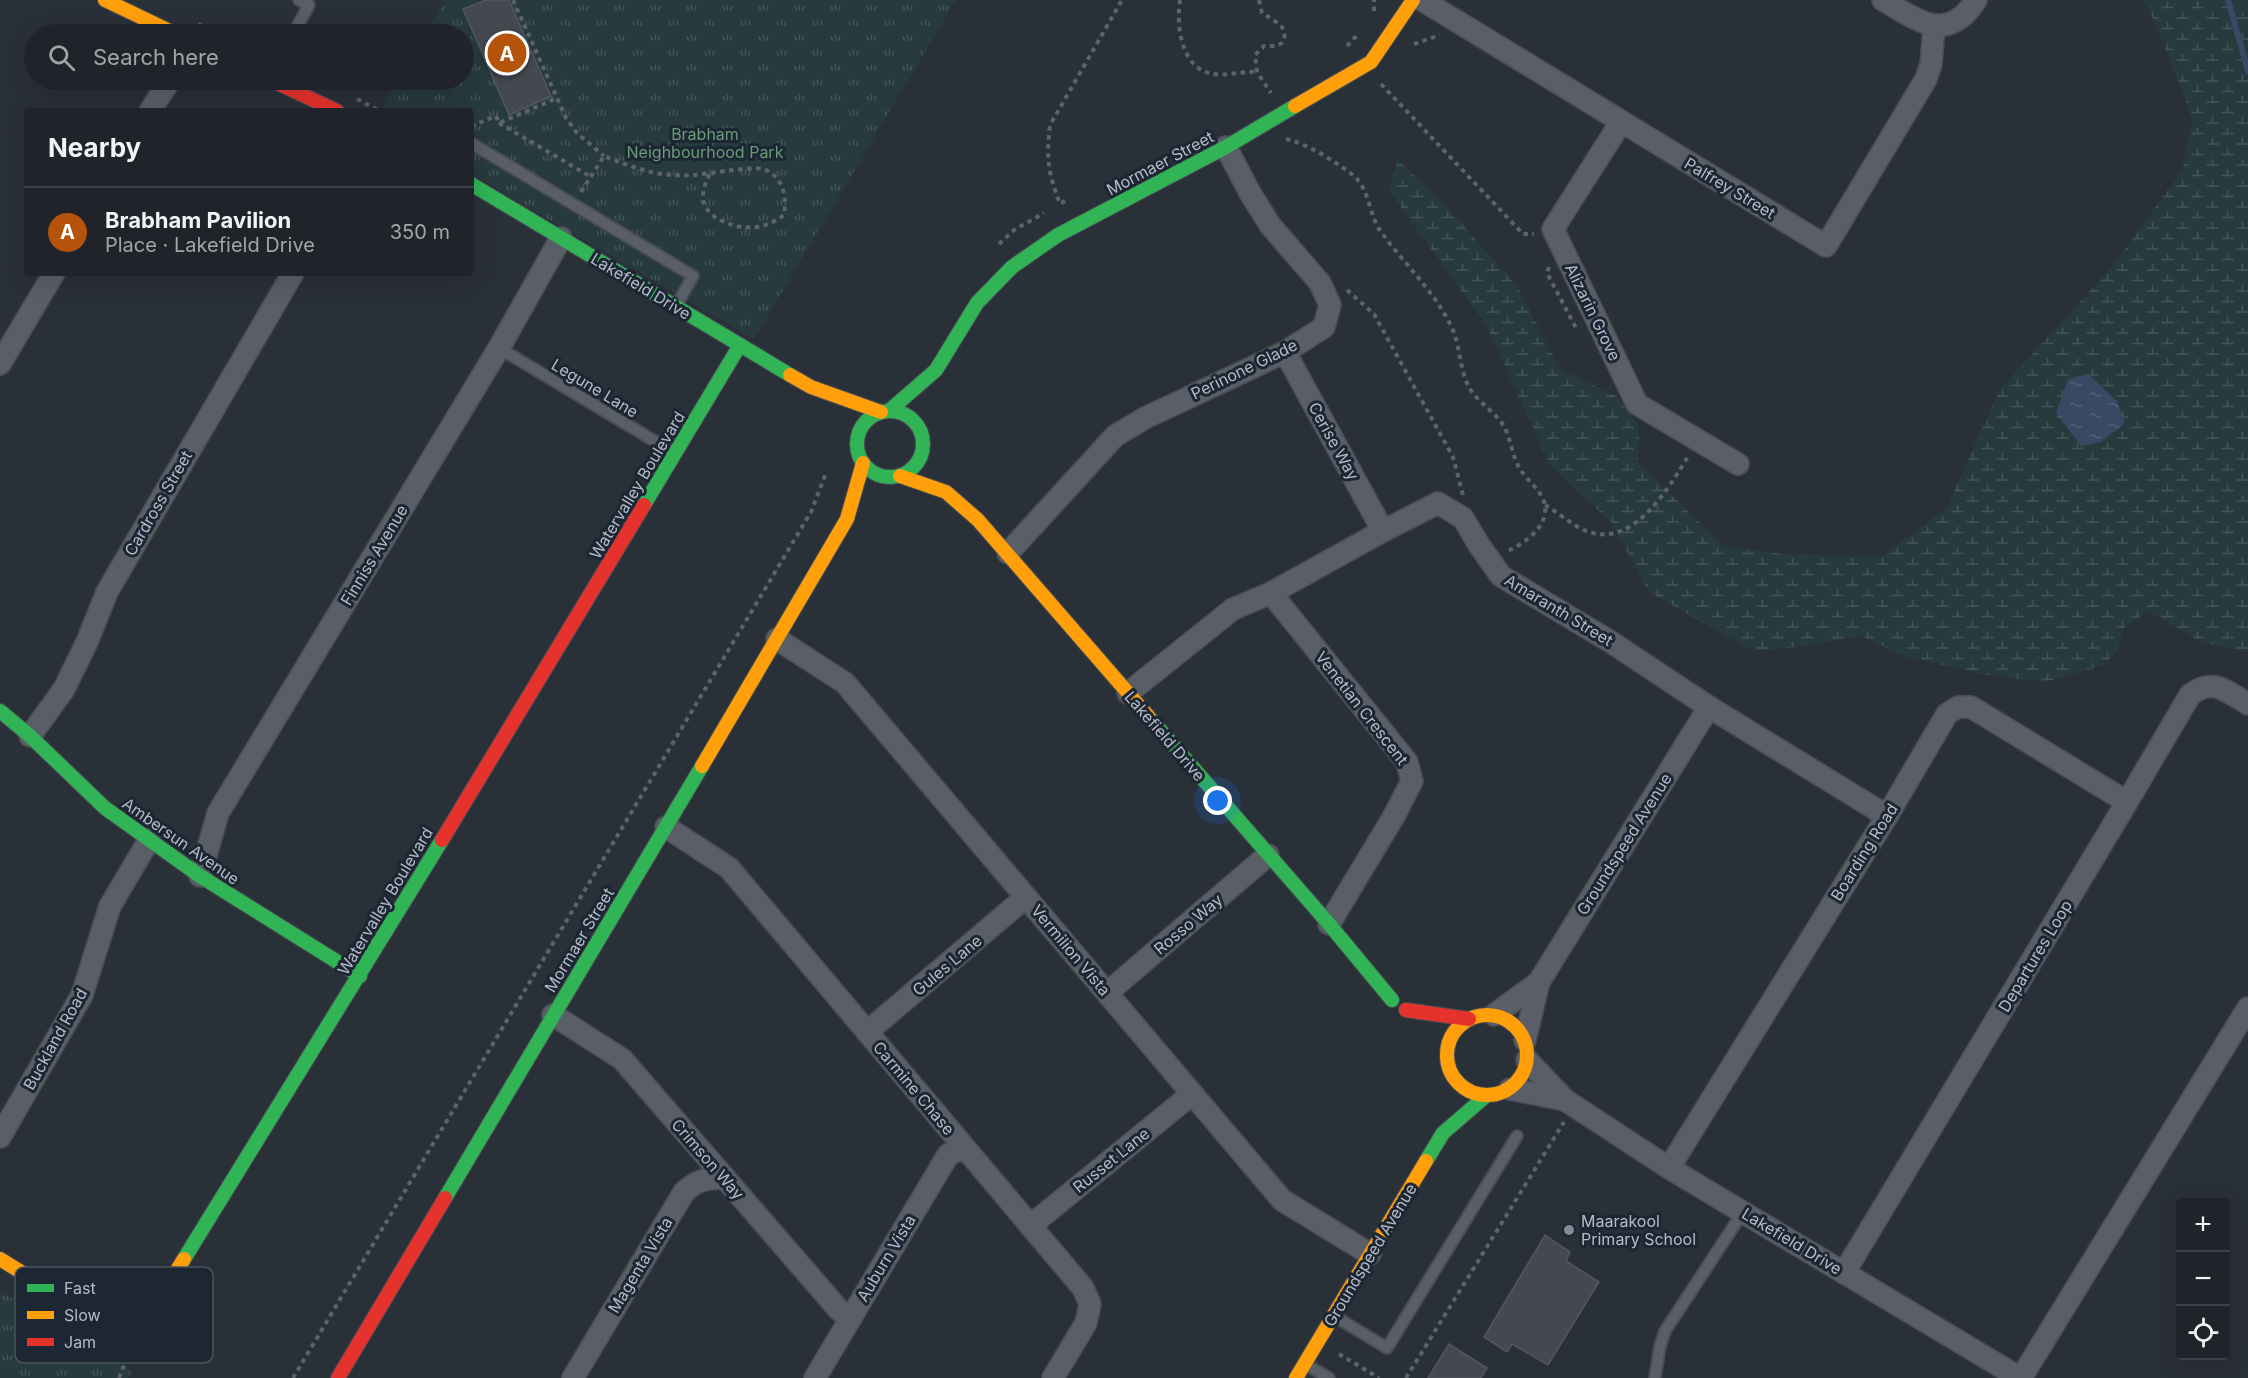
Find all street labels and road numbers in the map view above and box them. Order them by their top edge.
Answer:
street label: Mormaer Street [1103,126,1217,200]
street label: Palfrey Street [1681,153,1779,223]
street label: Lakefield Drive [588,248,694,324]
street label: Alizarin Grove [1561,260,1625,364]
street label: Perinone Glade [1188,335,1300,403]
street label: Legune Lane [548,354,642,422]
street label: Cerise Way [1304,398,1364,484]
street label: Watervalley Boulevard [585,408,689,562]
street label: Cardross Street [120,447,196,559]
street label: Finniss Avenue [336,501,412,609]
street label: Amaranth Street [1501,570,1617,650]
street label: Venetian Crescent [1311,647,1413,769]
street label: Lakefield Drive [1120,687,1210,785]
street label: Groundspeed Avenue [1572,769,1676,919]
street label: Ambersun Avenue [119,793,243,889]
street label: Boarding Road [1826,800,1902,904]
street label: Watervalley Boulevard [333,824,437,978]
street label: Mormaer Street [540,884,618,996]
street label: Rosso Way [1150,890,1226,958]
street label: Departures Loop [1994,896,2076,1016]
street label: Vermilion Vista [1027,900,1115,1000]
street label: Gules Lane [908,930,986,1000]
street label: Buckland Road [19,985,91,1093]
street label: Carmine Chase [869,1037,959,1139]
street label: Crimson Way [667,1114,749,1204]
street label: Russet Lane [1069,1123,1153,1197]
street label: Groundspeed Avenue [1319,1180,1421,1330]
street label: Lakefield Drive [1739,1203,1845,1279]
street label: Auburn Vista [852,1211,920,1305]
street label: Magenta Vista [603,1213,677,1317]

